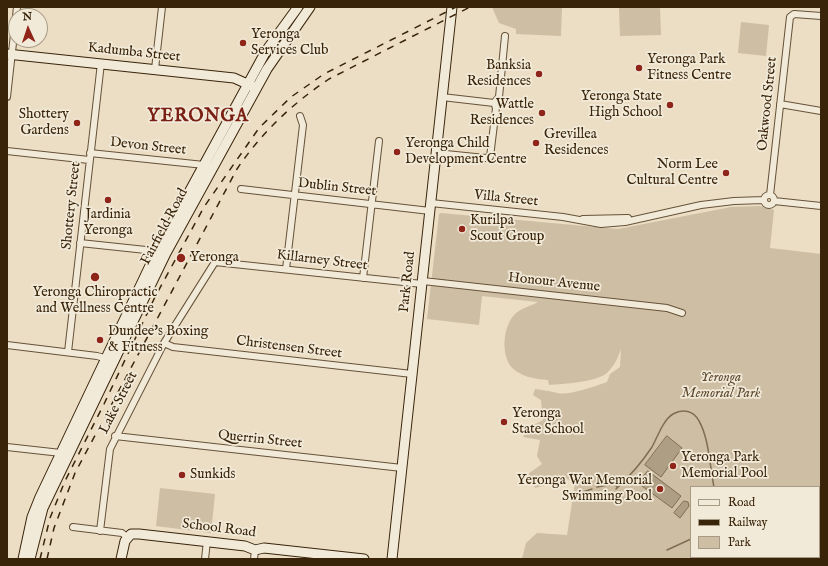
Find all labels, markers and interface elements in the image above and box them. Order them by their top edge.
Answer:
north arrow [8,8,48,48]
text: N [22,10,33,24]
place label: Yeronga Services Club [251,27,329,60]
marker: Yeronga Services Club [238,38,248,48]
street label: Kadumba Street [87,40,181,66]
place label: Yeronga Park Fitness Centre [647,52,731,84]
street label: Oakwood Street [755,56,781,152]
place label: Banksia Residences [467,58,531,90]
marker: Yeronga Park Fitness Centre [634,63,644,73]
marker: Banksia Residences [534,69,544,79]
place label: Yeronga State High School [581,89,662,122]
place label: Wattle Residences [470,97,534,130]
marker: Yeronga State High School [665,100,675,110]
district label: YERONGA [147,106,249,128]
place label: Shottery Gardens [19,107,69,140]
marker: Wattle Residences [537,108,547,118]
marker: Shottery Gardens [72,118,82,128]
place label: Grevillea Residences [544,127,608,160]
street label: Devon Street [109,135,187,159]
place label: Yeronga Child Development Centre [405,136,527,168]
marker: Grevillea Residences [531,138,541,148]
marker: Yeronga Child Development Centre [392,147,402,157]
place label: Norm Lee Cultural Centre [627,157,718,190]
street label: Shottery Street [59,161,85,251]
marker: Norm Lee Cultural Centre [721,168,731,178]
street label: Dublin Street [297,176,377,200]
street label: Fairfield Road [138,186,192,268]
street label: Villa Street [473,187,539,211]
marker: Jardinia Yeronga [103,195,113,205]
place label: Jardinia Yeronga [84,207,132,240]
place label: Kurilpa Scout Group [470,213,544,246]
marker: Kurilpa Scout Group [457,224,467,234]
street label: Killarney Street [276,247,368,275]
place label: Yeronga [190,250,239,266]
street label: Park Road [396,251,420,313]
marker: Yeronga [175,252,187,264]
street label: Honour Avenue [507,270,601,296]
marker: Yeronga Chiropractic and Wellness Centre [89,271,101,283]
place label: Yeronga Chiropractic and Wellness Centre [32,285,158,318]
place label: Dundee's Boxing & Fitness [108,324,208,356]
street label: Christensen Street [235,333,343,363]
marker: Dundee's Boxing & Fitness [95,335,105,345]
street label: Lake Street [96,369,142,437]
park label: Yeronga Memorial Park [682,370,760,402]
place label: Yeronga State School [512,406,584,438]
marker: Yeronga State School [499,417,509,427]
street label: Querrin Street [217,427,303,453]
place label: Yeronga Park Memorial Pool [681,450,767,482]
marker: Yeronga Park Memorial Pool [668,461,678,471]
place label: Sunkids [190,467,235,483]
marker: Sunkids [177,470,187,480]
place label: Yeronga War Memorial Swimming Pool [517,473,652,506]
marker: Yeronga War Memorial Swimming Pool [655,484,665,494]
legend [690,486,820,558]
text: Road [728,495,755,510]
text: Railway [728,515,767,530]
street label: School Road [181,516,257,542]
text: Park [728,535,751,550]

